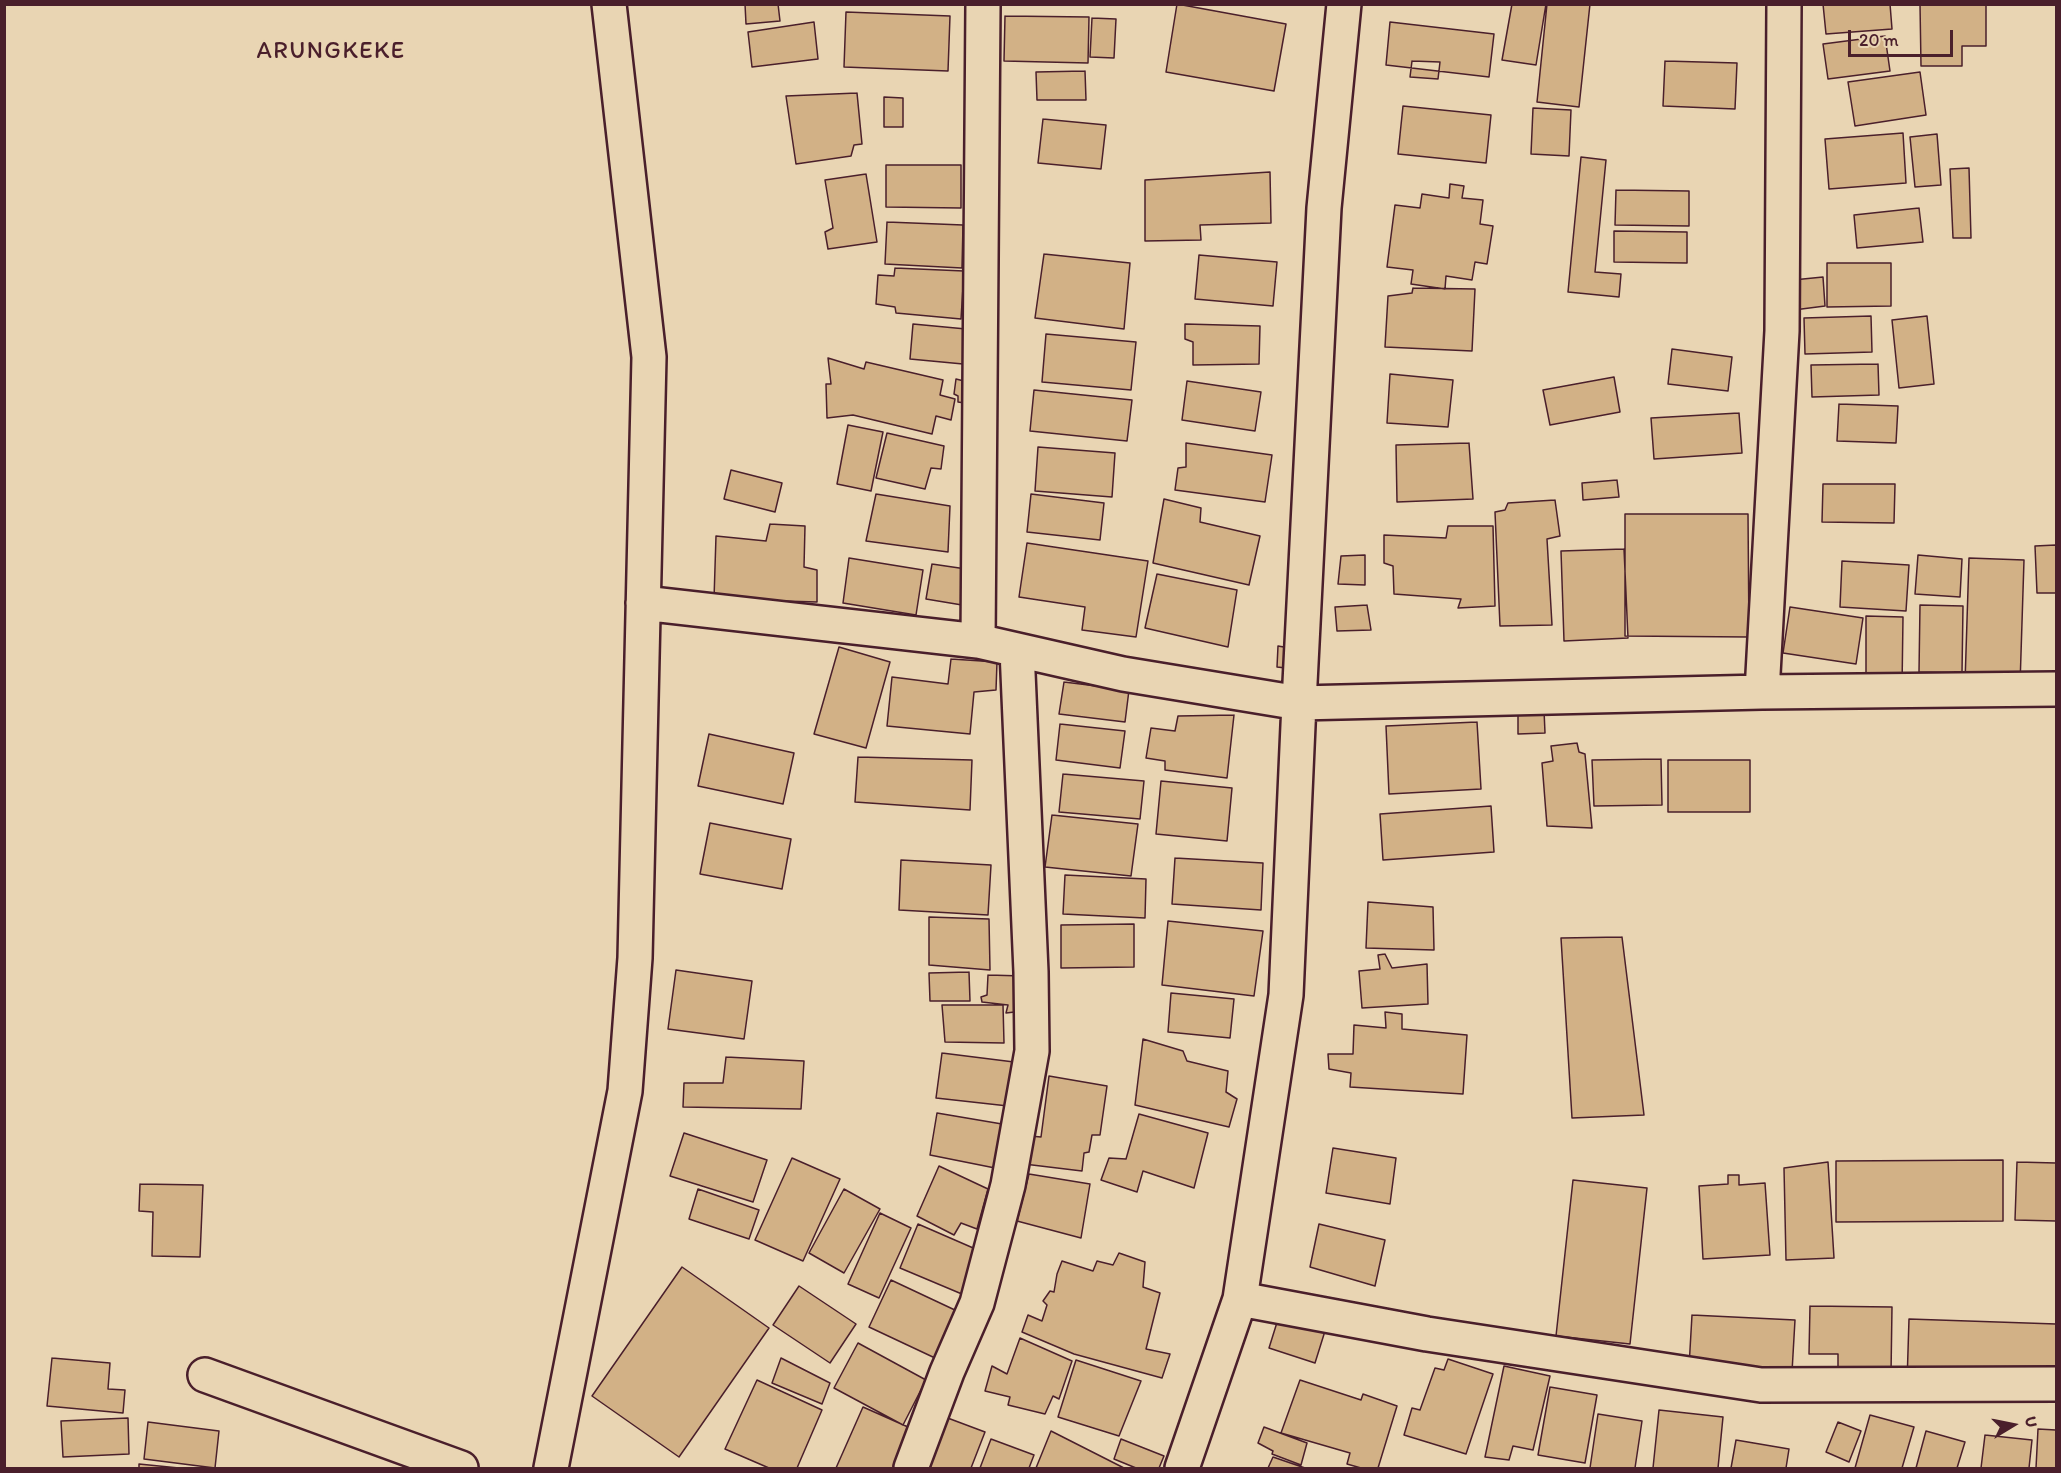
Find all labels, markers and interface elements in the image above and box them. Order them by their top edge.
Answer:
scale bar [1851,18,1956,56]
text: 20 m [1859,29,1899,51]
district label: ARUNGKEKE [257,38,405,66]
north arrow [1983,1395,2043,1455]
text: U [2021,1415,2041,1429]

